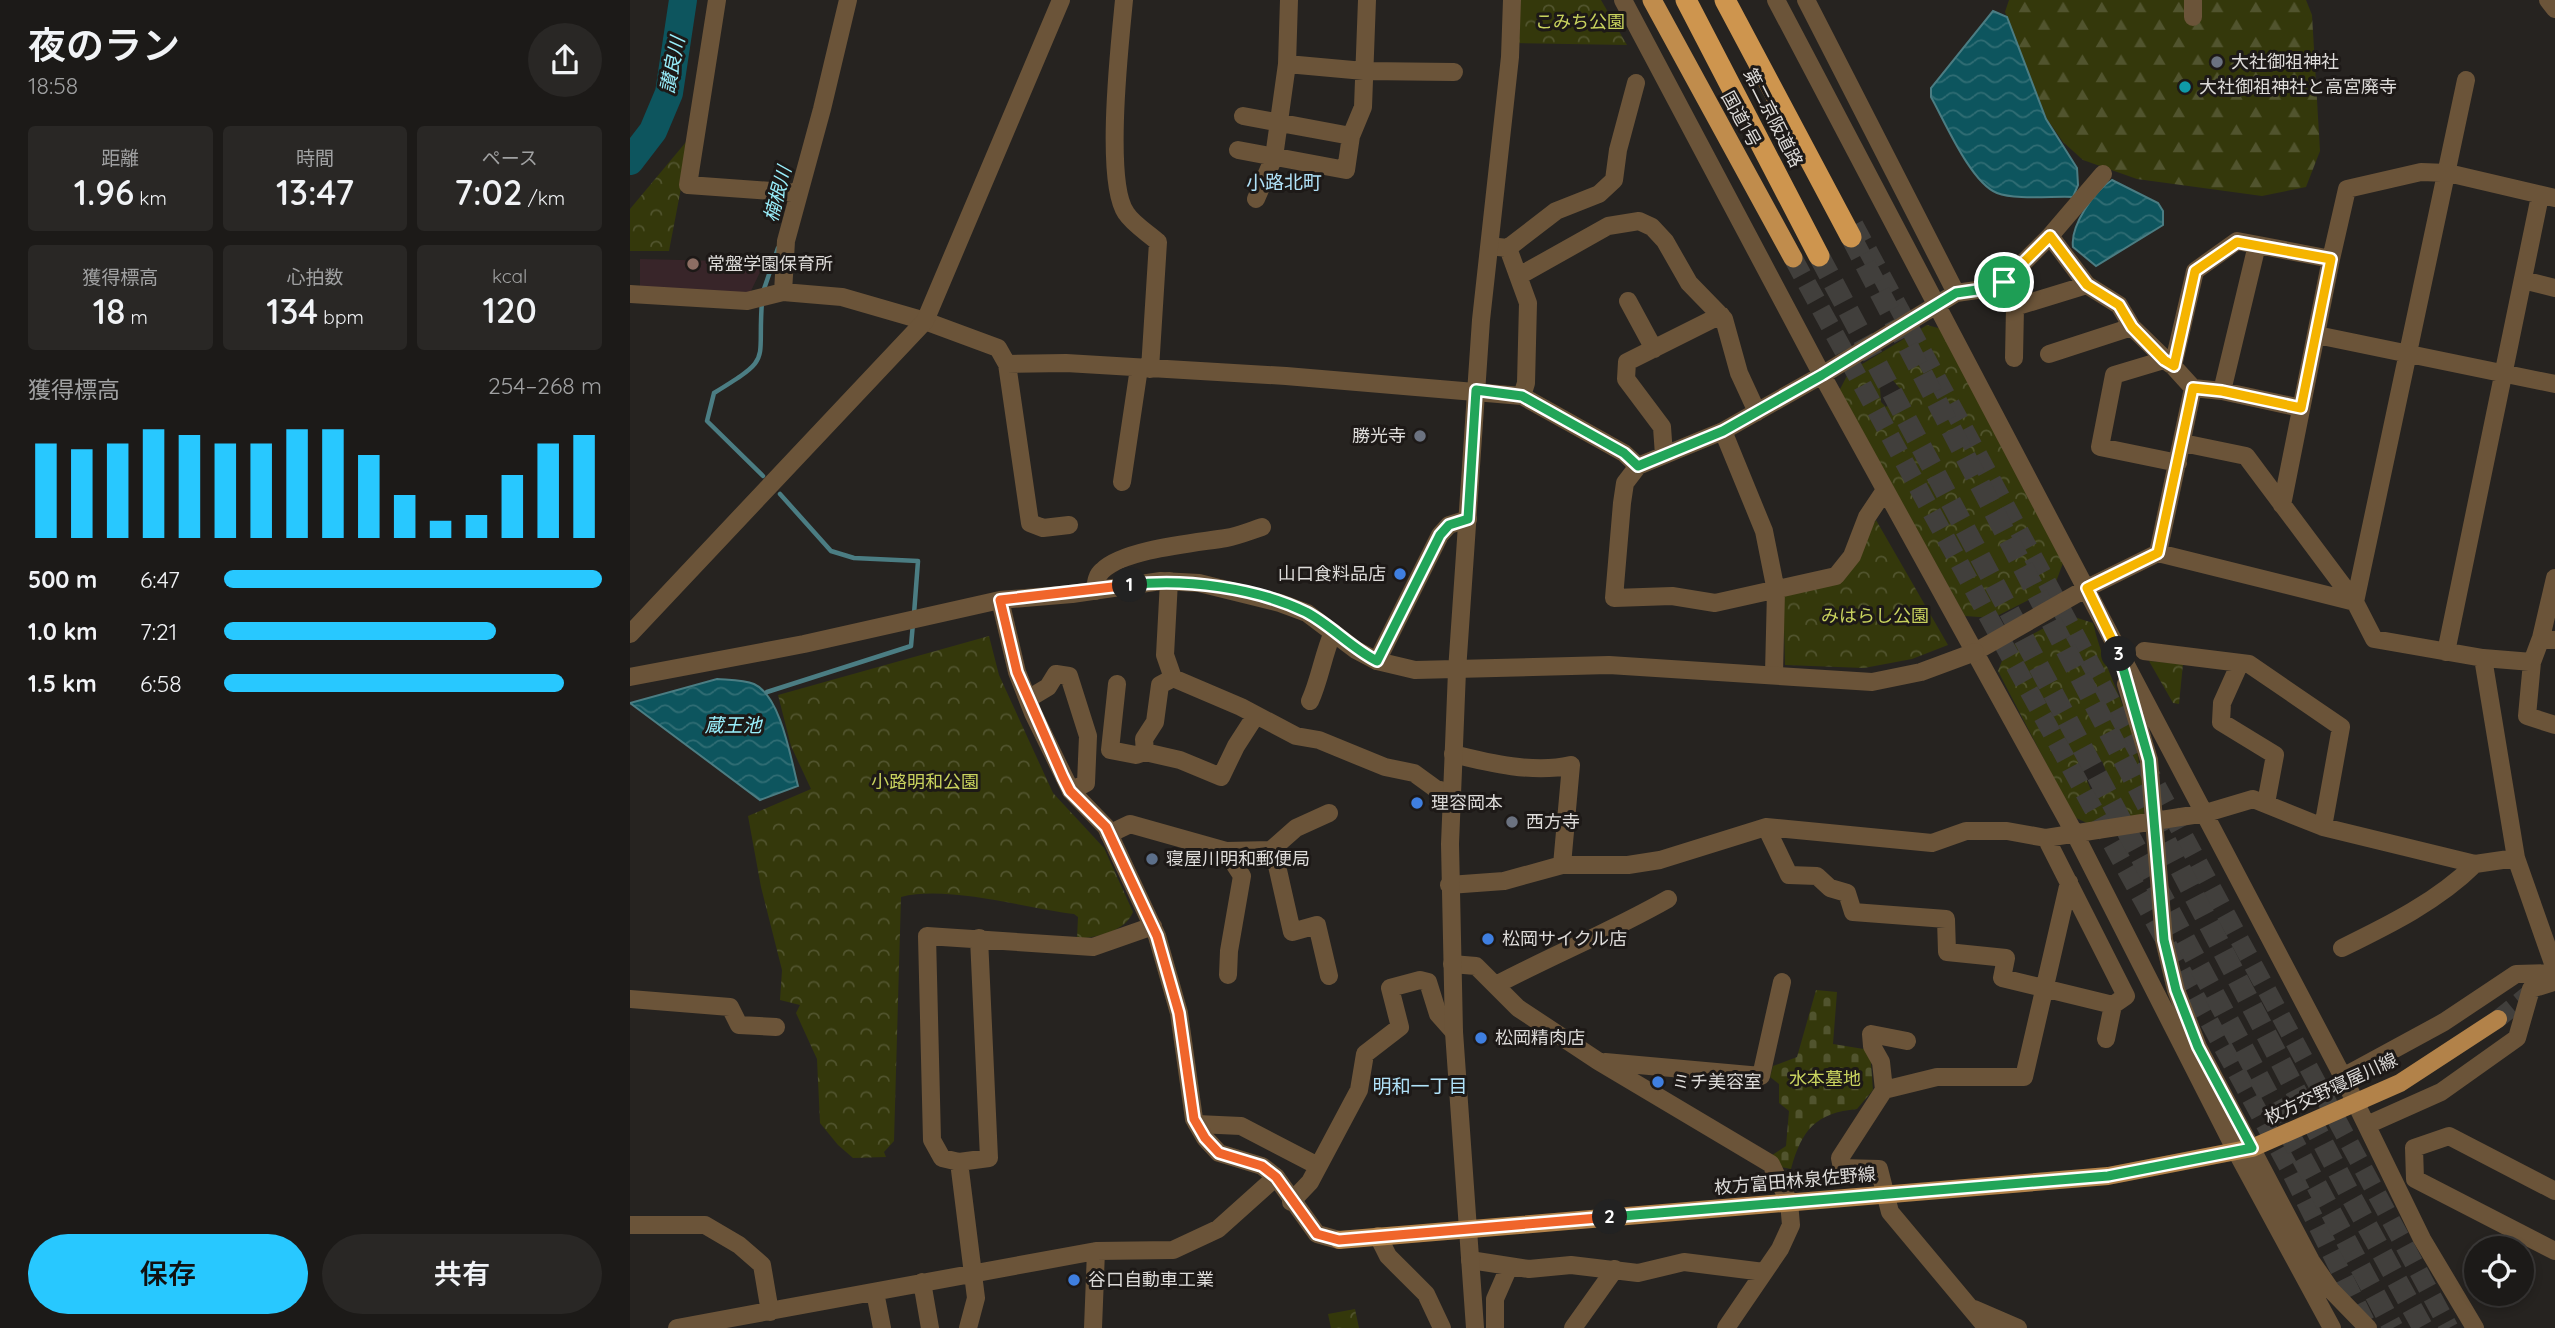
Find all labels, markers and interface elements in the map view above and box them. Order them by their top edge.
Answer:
park label: こみち公園 [1535,10,1625,33]
text: 夜のラン [28,21,180,69]
button: share [528,23,602,97]
water label: 讃良川 [655,33,690,95]
place label: 大社御祖神社 [2231,50,2339,73]
marker: 大社御祖神社 [2209,54,2225,70]
street label: 第二京阪道路 [1739,64,1808,171]
text: 18:58 [28,71,78,100]
place label: 大社御祖神社と高宮廃寺 [2199,75,2397,98]
marker: 大社御祖神社と高宮廃寺 [2177,79,2193,95]
street label: 国道1号 [1717,87,1766,151]
text: 距離 [101,146,139,170]
text: 時間 [296,146,334,170]
text: ペース [482,146,538,170]
water label: 楠根川 [758,161,796,225]
text: 1.96 [74,170,134,214]
text: 13:47 [276,170,354,214]
text: 7:02 [454,170,523,214]
district label: 小路北町 [1246,170,1322,194]
text: km [134,186,167,210]
text: /km [523,186,565,210]
place label: 常盤学園保育所 [707,252,833,275]
pin [1974,252,2034,312]
marker: 常盤学園保育所 [685,256,701,272]
icon: arrive [1985,263,2023,301]
text: kcal [492,264,527,288]
text: 獲得標高 [82,265,158,289]
text: 心拍数 [286,265,344,289]
text: 120 [482,288,537,332]
text: 18 [93,289,125,333]
text: 134 [266,289,318,333]
text: m [125,305,148,329]
text: bpm [318,305,364,329]
text: 254–268 m [488,371,602,400]
text: 獲得標高 [28,375,120,404]
place label: 勝光寺 [1352,424,1406,447]
marker: 勝光寺 [1412,428,1428,444]
place label: 山口食料品店 [1278,562,1386,585]
text: 500 m [28,565,97,594]
text: 6:47 [140,565,180,594]
marker: 山口食料品店 [1392,566,1408,582]
pin: 1 [1112,568,1148,602]
text: 1 [1126,572,1133,596]
park label: みはらし公園 [1821,604,1929,627]
text: 1.0 km [28,617,98,646]
text: 7:21 [140,617,177,646]
pin: 3 [2102,636,2136,672]
text: 3 [2113,641,2124,665]
text: 1.5 km [28,669,97,698]
text: 6:58 [140,669,182,698]
water label: 蔵王池 [704,713,763,737]
park label: 小路明和公園 [871,770,979,793]
place label: 理容岡本 [1431,791,1503,814]
marker: 理容岡本 [1409,795,1425,811]
place label: 西方寺 [1526,810,1580,833]
marker: 西方寺 [1504,814,1520,830]
place label: 寝屋川明和郵便局 [1166,847,1310,870]
marker: 寝屋川明和郵便局 [1144,851,1160,867]
place label: 松岡サイクル店 [1502,927,1627,950]
marker: 松岡サイクル店 [1480,931,1496,947]
place label: 松岡精肉店 [1495,1026,1585,1049]
marker: 松岡精肉店 [1473,1030,1489,1046]
street label: 枚方交野寝屋川線 [2261,1048,2401,1129]
park label: 水本墓地 [1789,1067,1861,1090]
place label: ミチ美容室 [1672,1070,1762,1093]
district label: 明和一丁目 [1372,1074,1468,1098]
marker: ミチ美容室 [1650,1074,1666,1090]
street label: 枚方富田林泉佐野線 [1713,1162,1877,1199]
pin: 2 [1592,1200,1628,1234]
text: 2 [1604,1204,1615,1228]
button: 保存 [28,1234,308,1314]
button: 共有 [322,1234,602,1314]
map controls [2464,1236,2534,1306]
button: locate [2464,1236,2534,1306]
place label: 谷口自動車工業 [1088,1268,1214,1291]
marker: 谷口自動車工業 [1066,1272,1082,1288]

